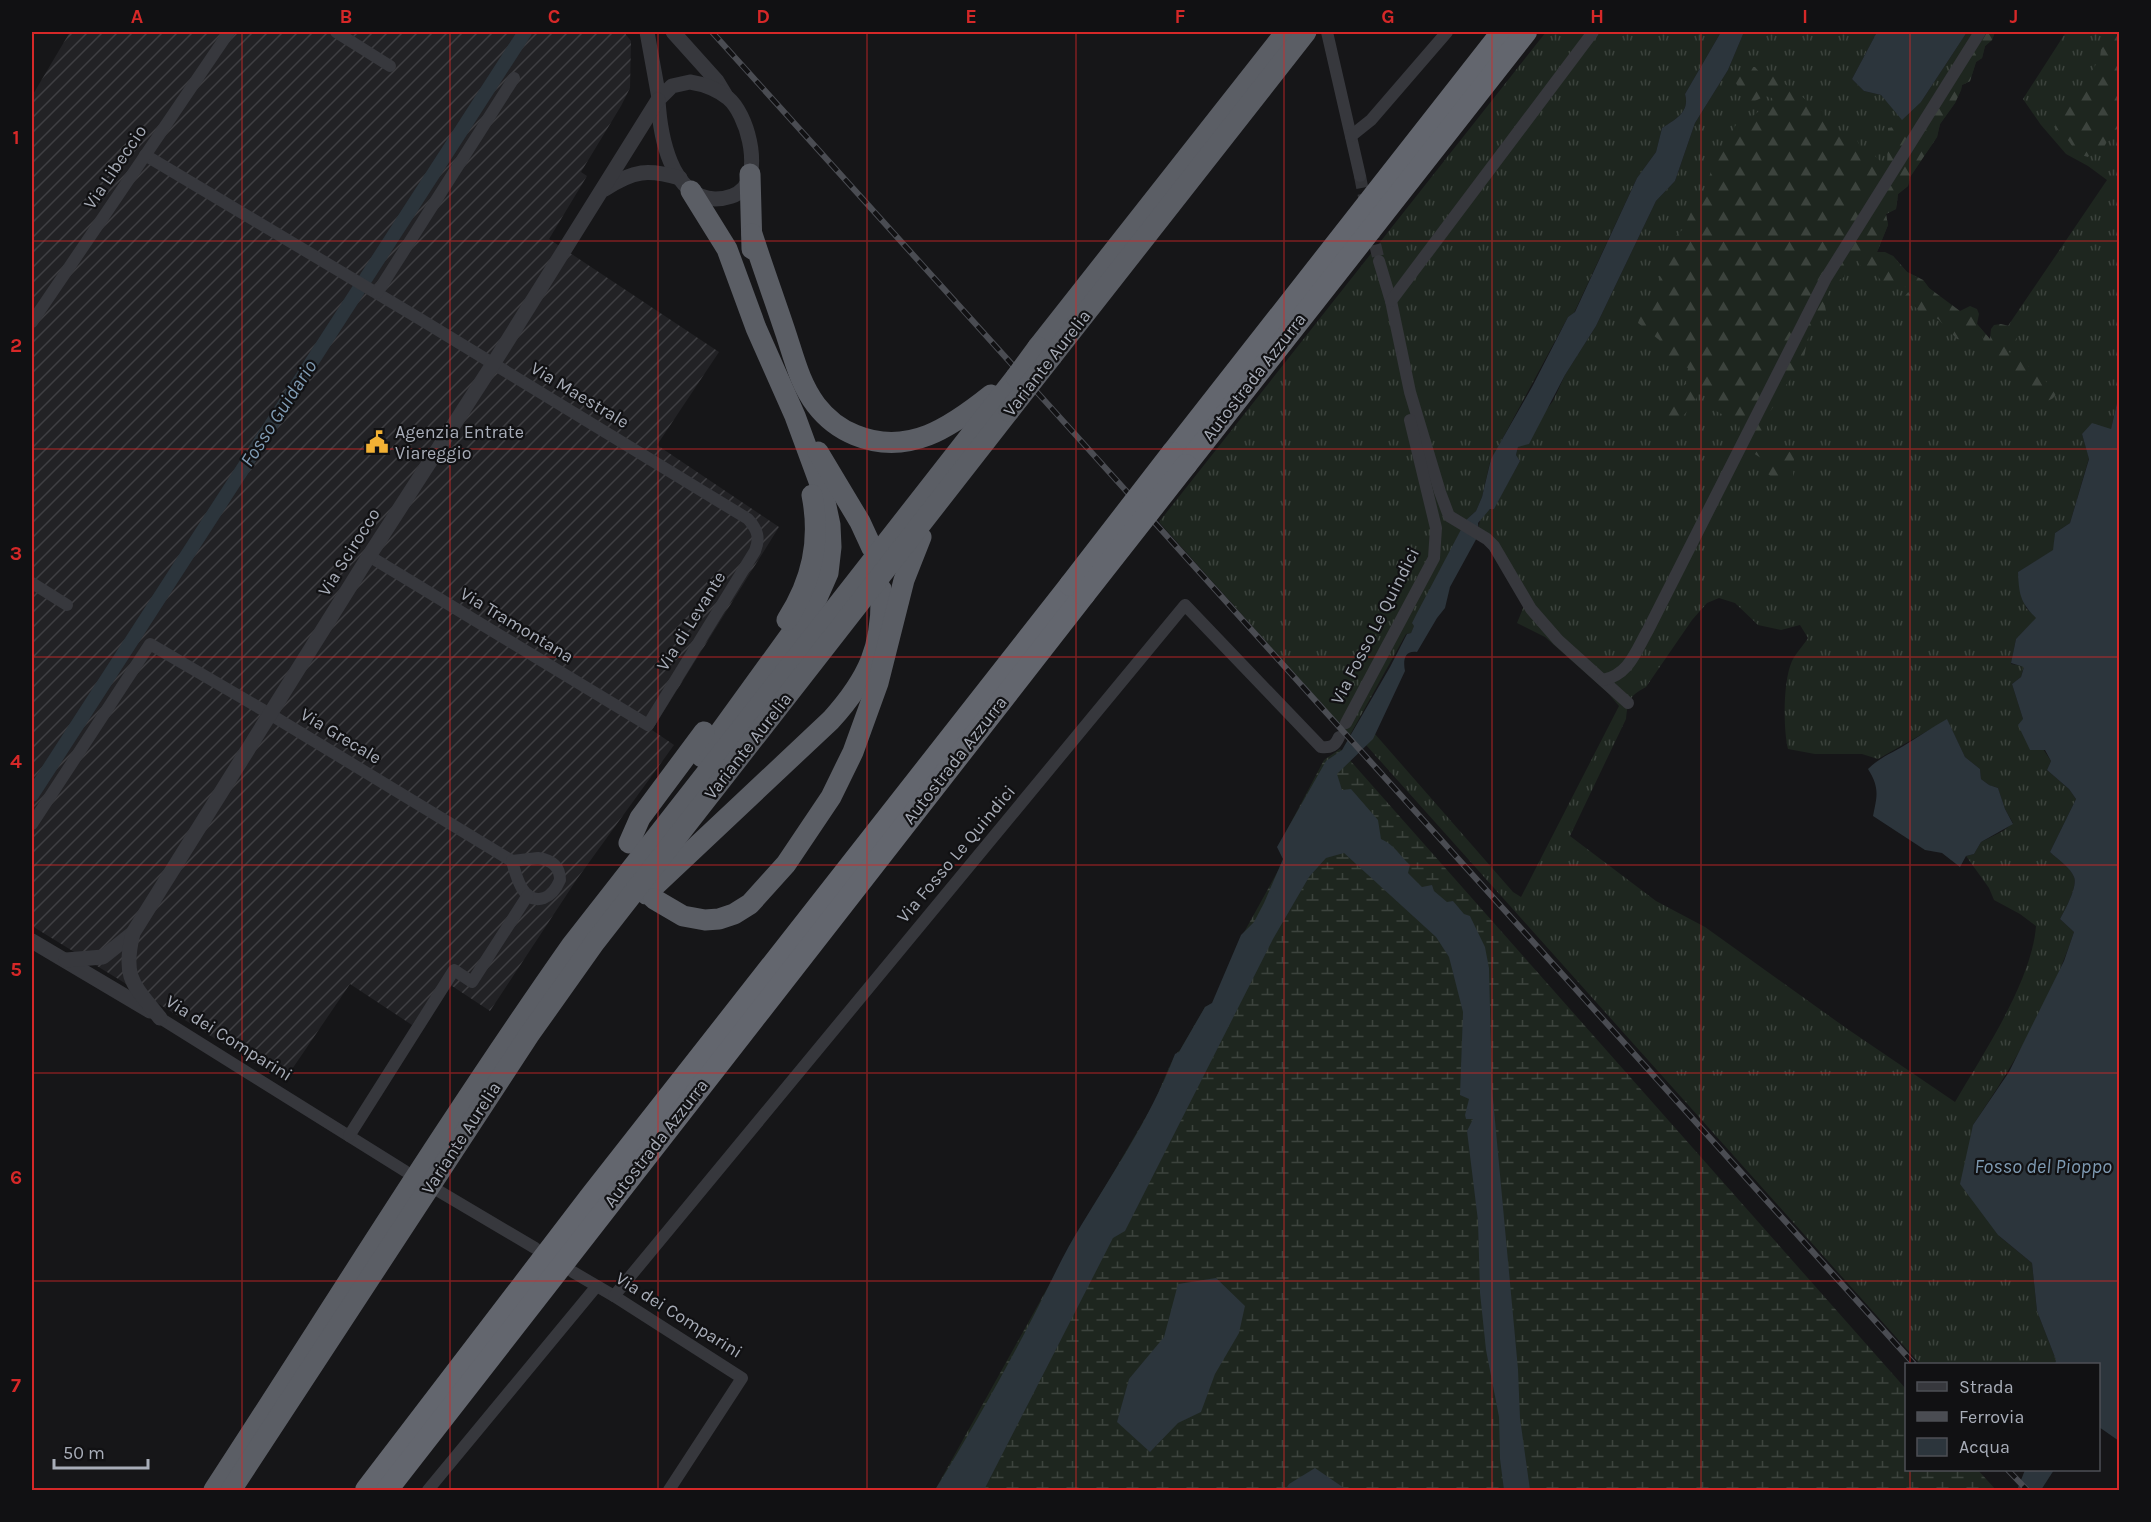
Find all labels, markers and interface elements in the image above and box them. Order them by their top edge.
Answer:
text: A [131,5,144,28]
text: B [340,5,352,28]
text: C [548,5,560,28]
text: D [756,5,770,28]
text: E [965,5,977,28]
text: F [1175,5,1186,28]
text: G [1381,5,1395,28]
text: H [1590,5,1604,28]
text: I [1802,5,1808,28]
text: J [2010,5,2018,28]
street label: Via Libeccio [79,121,151,213]
text: 1 [12,126,20,149]
street label: Variante Aurelia [998,305,1096,421]
street label: Autostrada Azzurra [1197,309,1311,445]
text: 2 [10,334,22,357]
water label: Fosso Guidario [235,355,322,471]
street label: Via Maestrale [527,357,633,433]
place label: Agenzia Entrate Viareggio [395,421,524,464]
public building icon: Agenzia Entrate Viareggio [364,429,390,455]
street label: Via Scirocco [313,504,385,600]
text: 3 [10,542,22,565]
street label: Via Fosso Le Quindici [1326,544,1424,708]
street label: Via di Levante [652,567,730,675]
street label: Via Tramontana [456,582,578,668]
street label: Variante Aurelia [699,688,797,804]
street label: Autostrada Azzurra [898,692,1012,828]
street label: Via Grecale [297,703,385,769]
text: 4 [10,750,22,773]
street label: Via Fosso Le Quindici [892,781,1020,927]
text: 5 [10,958,22,981]
street label: Via dei Comparini [161,990,297,1086]
street label: Autostrada Azzurra [599,1075,713,1211]
street label: Variante Aurelia [416,1078,506,1198]
water label: Fosso del Pioppo [1974,1155,2112,1178]
text: 6 [10,1166,22,1189]
street label: Via dei Comparini [611,1267,747,1363]
legend [1905,1363,2100,1471]
text: 7 [11,1374,21,1397]
text: Strada [1959,1376,2014,1398]
text: Ferrovia [1959,1406,2024,1428]
scale bar [54,1432,148,1470]
text: Acqua [1959,1436,2010,1458]
text: 50 m [63,1442,105,1464]

